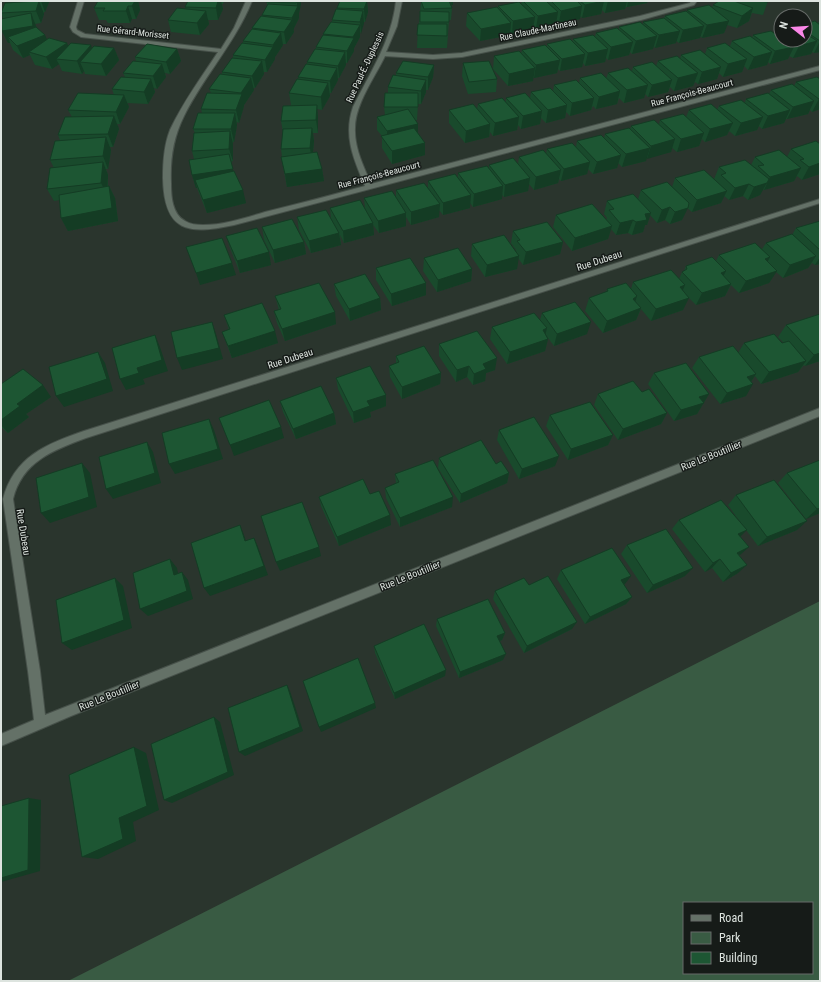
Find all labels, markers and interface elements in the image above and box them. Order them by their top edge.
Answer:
north arrow [773,8,813,48]
street label: Rue Claude-Martineau [499,17,577,43]
text: N [777,20,791,30]
street label: Rue Gérard-Morisset [96,23,170,41]
street label: Rue Paul-É.-Duplessis [343,30,386,104]
street label: Rue François-Beaucourt [650,77,734,109]
street label: Rue François-Beaucourt [337,159,421,191]
street label: Rue Dubeau [575,248,623,273]
street label: Rue Dubeau [266,346,314,371]
street label: Rue Le Boutillier [679,438,743,473]
street label: Rue Dubeau [14,508,33,556]
street label: Rue Le Boutillier [378,558,442,593]
street label: Rue Le Boutillier [77,678,141,713]
legend [683,902,813,974]
text: Road [719,911,743,925]
text: Park [719,931,741,945]
text: Building [719,951,757,965]

